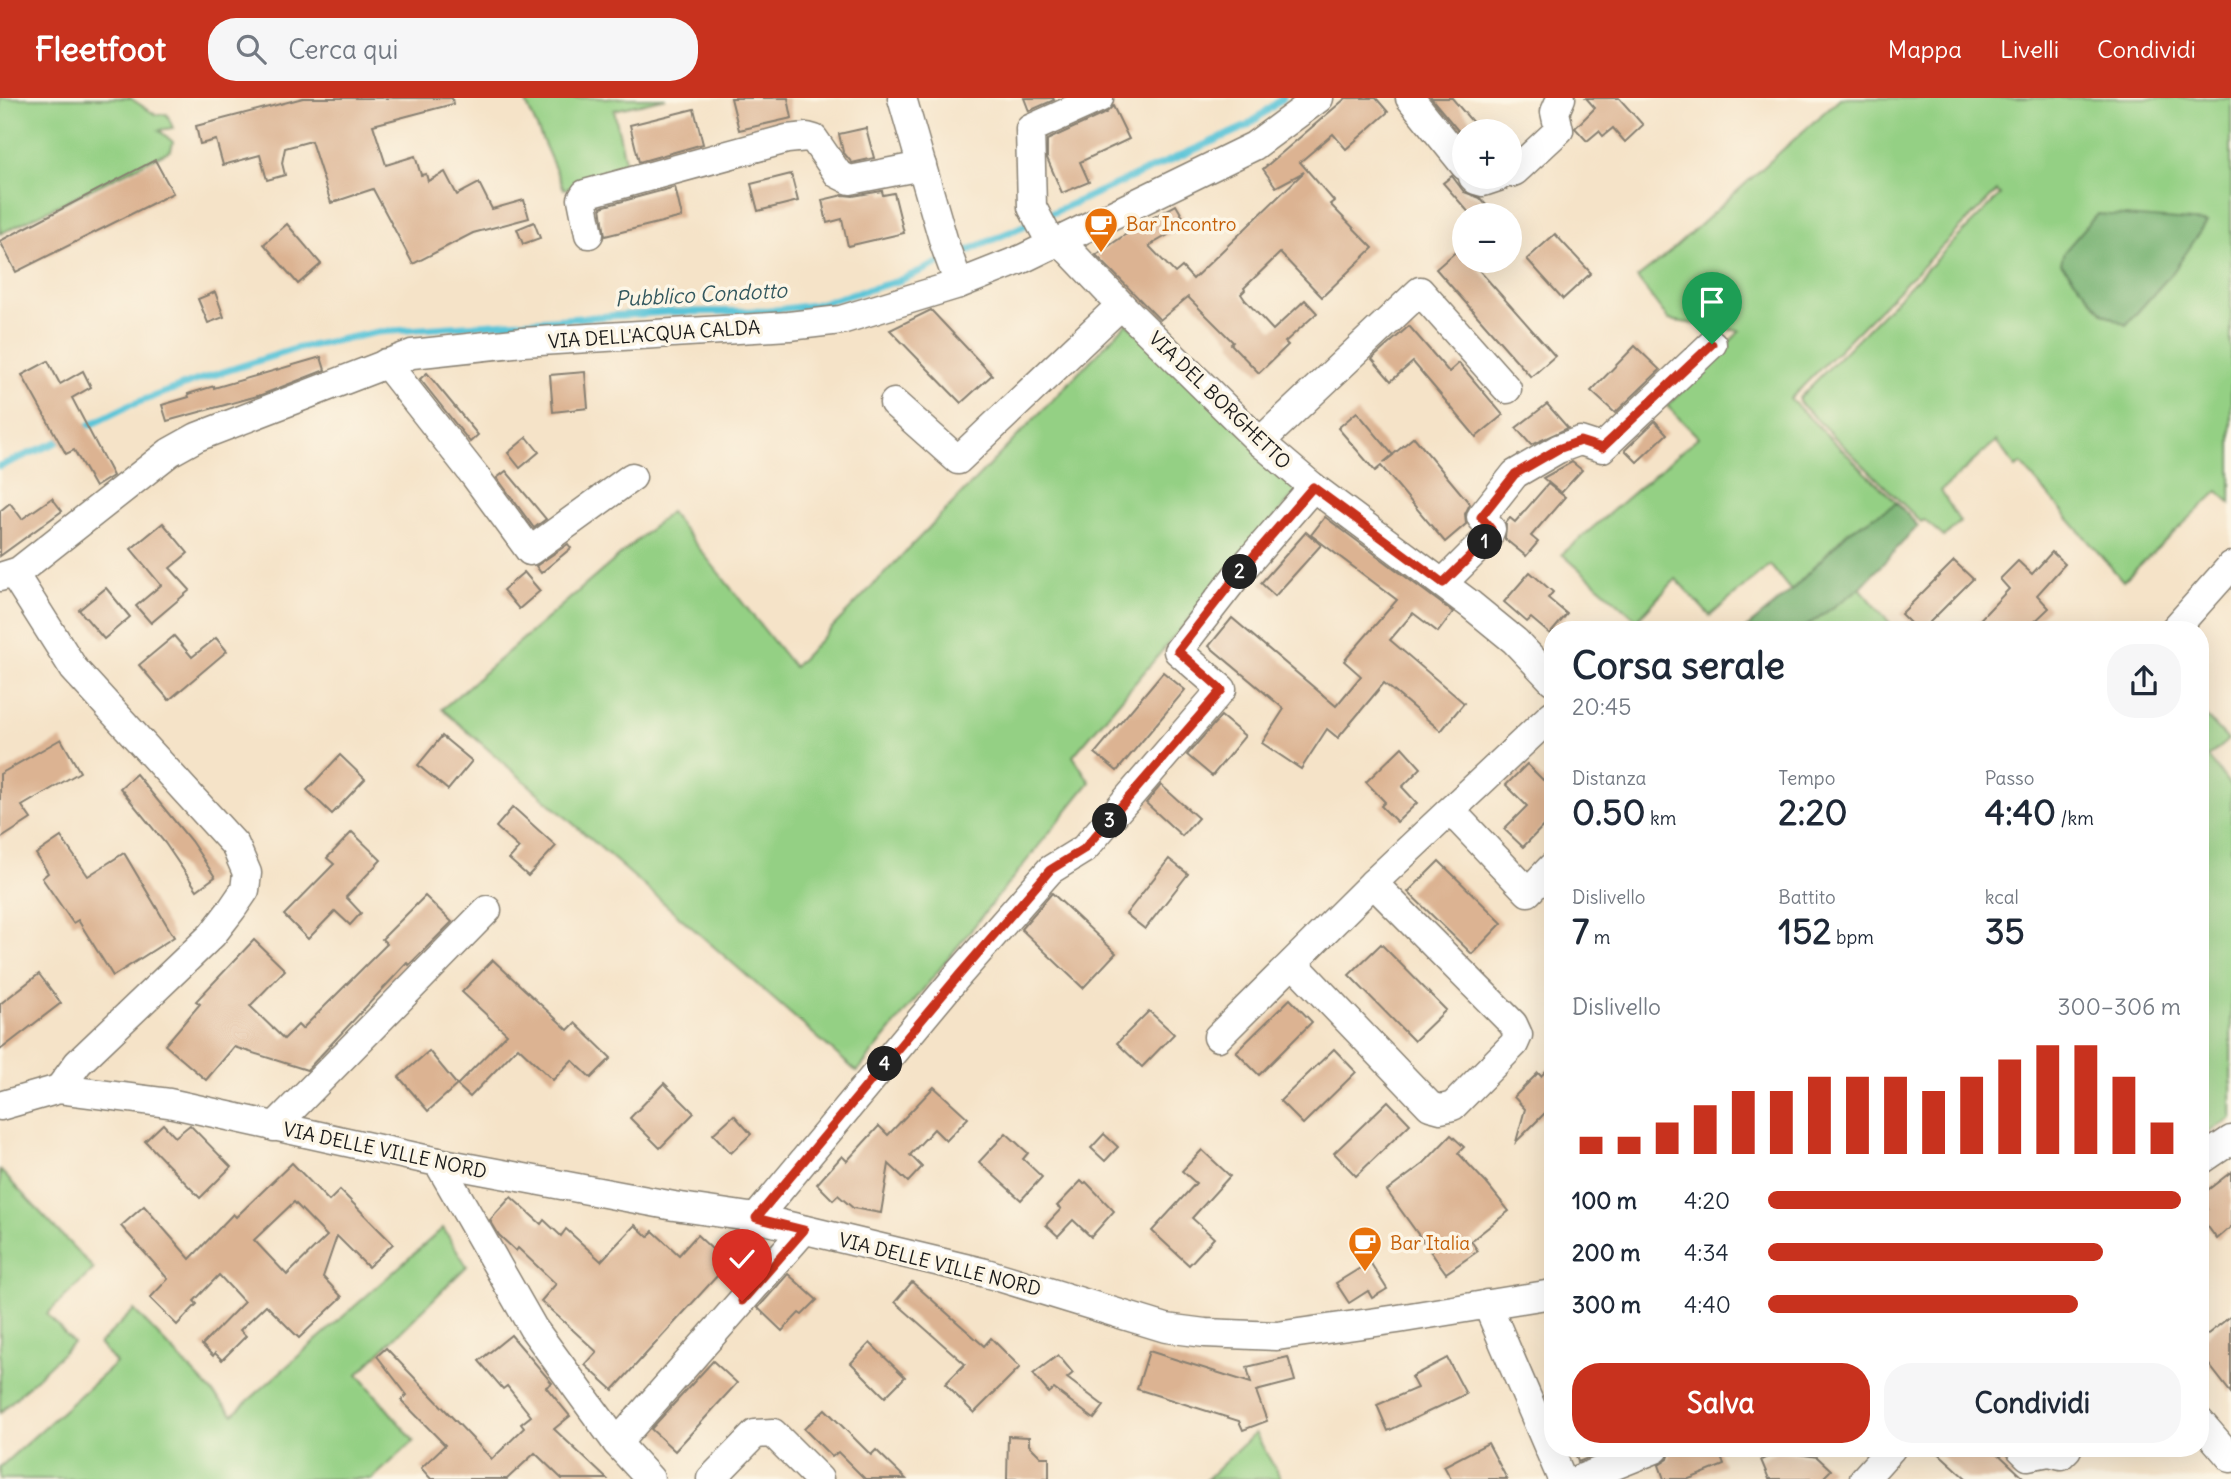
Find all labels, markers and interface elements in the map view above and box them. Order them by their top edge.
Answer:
search box [208,18,698,81]
text: Fleetfoot [35,28,166,70]
icon: search [232,30,270,68]
text: Cerca qui [288,33,398,66]
text: Mappa [1888,34,1962,64]
text: Livelli [2000,34,2059,64]
text: Condividi [2097,34,2196,64]
map controls [1452,119,1522,273]
button: + [1452,119,1522,189]
button: − [1452,203,1522,273]
cafe icon: Bar Incontro [1082,205,1120,254]
place label: Bar Incontro [1126,212,1236,236]
pin [1682,272,1742,344]
water label: Pubblico Condotto [614,276,789,312]
icon: arrive [1693,283,1731,321]
street label: VIA DELL'ACQUA CALDA [547,315,761,353]
street label: VIA DEL BORGHETTO [1144,326,1296,474]
pin: 1 [1468,524,1502,560]
text: 1 [1481,529,1488,553]
pin: 2 [1222,554,1258,589]
text: 2 [1234,559,1245,583]
text: Corsa serale [1572,642,1785,689]
button: share [2107,644,2181,718]
text: 20:45 [1572,692,1631,721]
text: Distanza [1572,766,1646,790]
text: Tempo [1778,766,1835,790]
text: Passo [1985,766,2034,790]
text: 0.50 [1572,790,1645,834]
text: 2:20 [1778,790,1848,834]
text: 4:40 [1985,790,2056,834]
pin: 3 [1092,804,1128,838]
text: km [1645,806,1676,830]
text: /km [2056,806,2094,830]
text: 3 [1104,808,1115,832]
text: Dislivello [1572,885,1646,909]
text: Battito [1778,885,1836,909]
text: kcal [1985,885,2019,909]
text: 7 [1572,909,1589,953]
text: 152 [1778,909,1832,953]
text: 35 [1985,909,2025,953]
text: m [1589,925,1610,949]
text: bpm [1832,925,1874,949]
text: Dislivello [1572,992,1661,1021]
text: 300–306 m [2057,992,2181,1021]
pin: 4 [868,1046,903,1082]
text: 4 [879,1051,890,1075]
street label: VIA DELLE VILLE NORD [281,1117,489,1183]
text: 100 m [1572,1186,1637,1215]
text: 4:20 [1684,1186,1730,1215]
cafe icon: Bar Italia [1346,1224,1384,1273]
street label: VIA DELLE VILLE NORD [836,1227,1044,1301]
pin [712,1229,772,1301]
place label: Bar Italia [1390,1231,1470,1255]
text: 200 m [1572,1238,1641,1267]
text: 4:34 [1684,1238,1729,1267]
icon: check [723,1240,761,1278]
text: 300 m [1572,1290,1641,1319]
text: 4:40 [1684,1290,1731,1319]
button: Salva [1572,1363,1870,1443]
button: Condividi [1884,1363,2181,1443]

